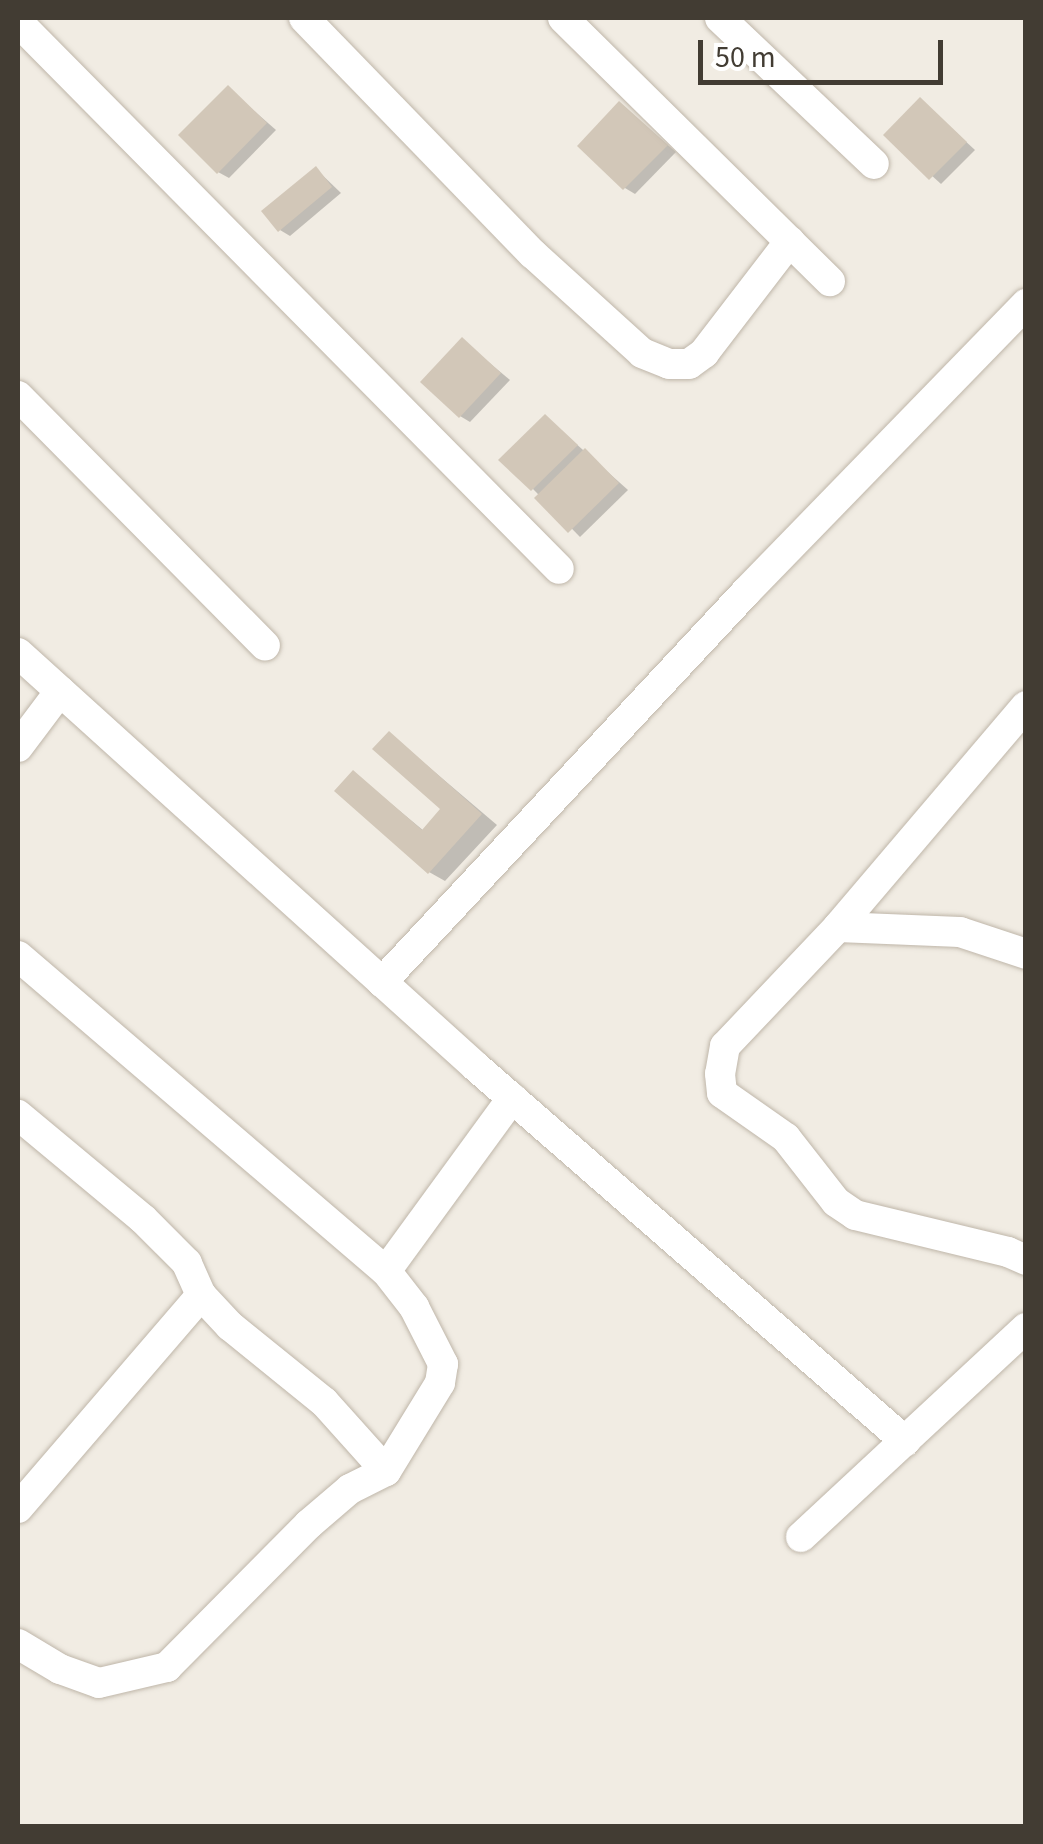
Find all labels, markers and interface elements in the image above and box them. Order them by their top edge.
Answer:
scale bar [703,20,948,82]
text: 50 m [715,36,776,79]

